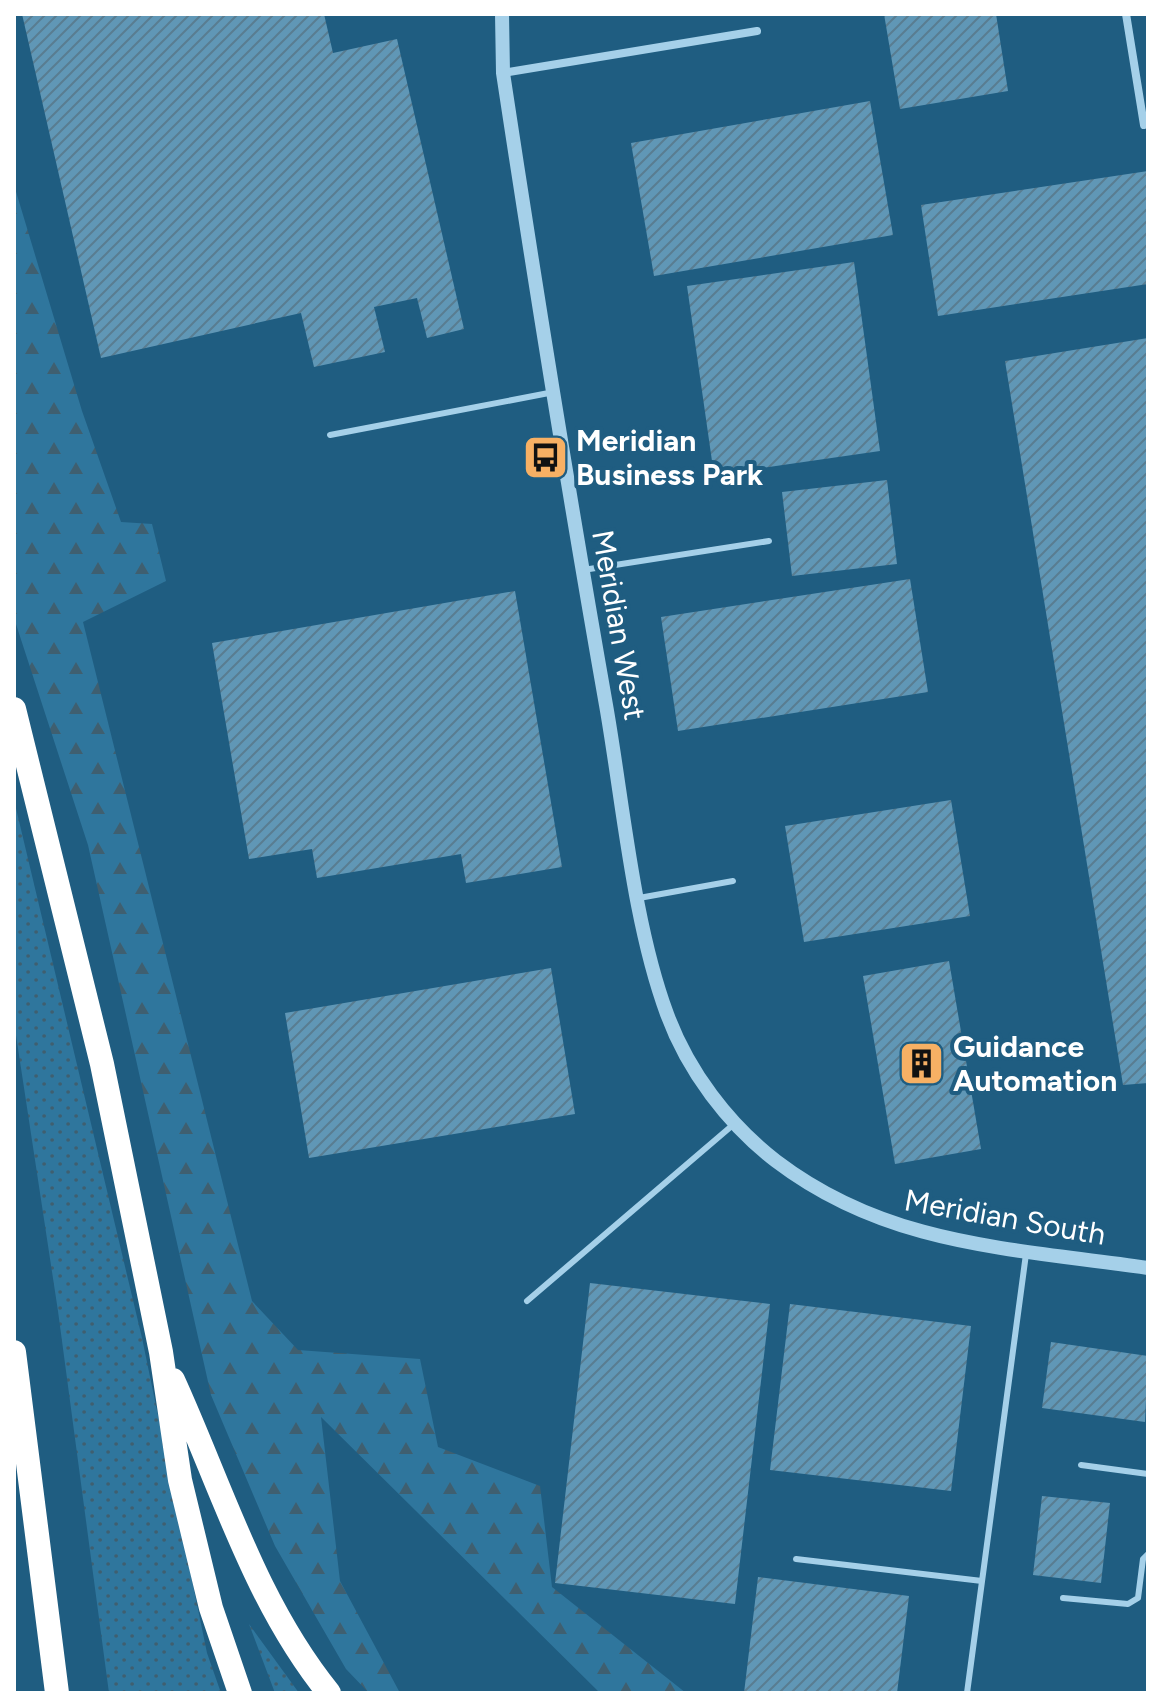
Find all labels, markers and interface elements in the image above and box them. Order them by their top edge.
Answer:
place label: Meridian Business Park [576,422,763,493]
bus stop icon: Meridian Business Park [521,433,569,481]
street label: Meridian West [584,527,654,723]
place label: Guidance Automation [953,1028,1117,1099]
building icon: Guidance Automation [898,1039,946,1087]
street label: Meridian South [902,1181,1108,1253]

